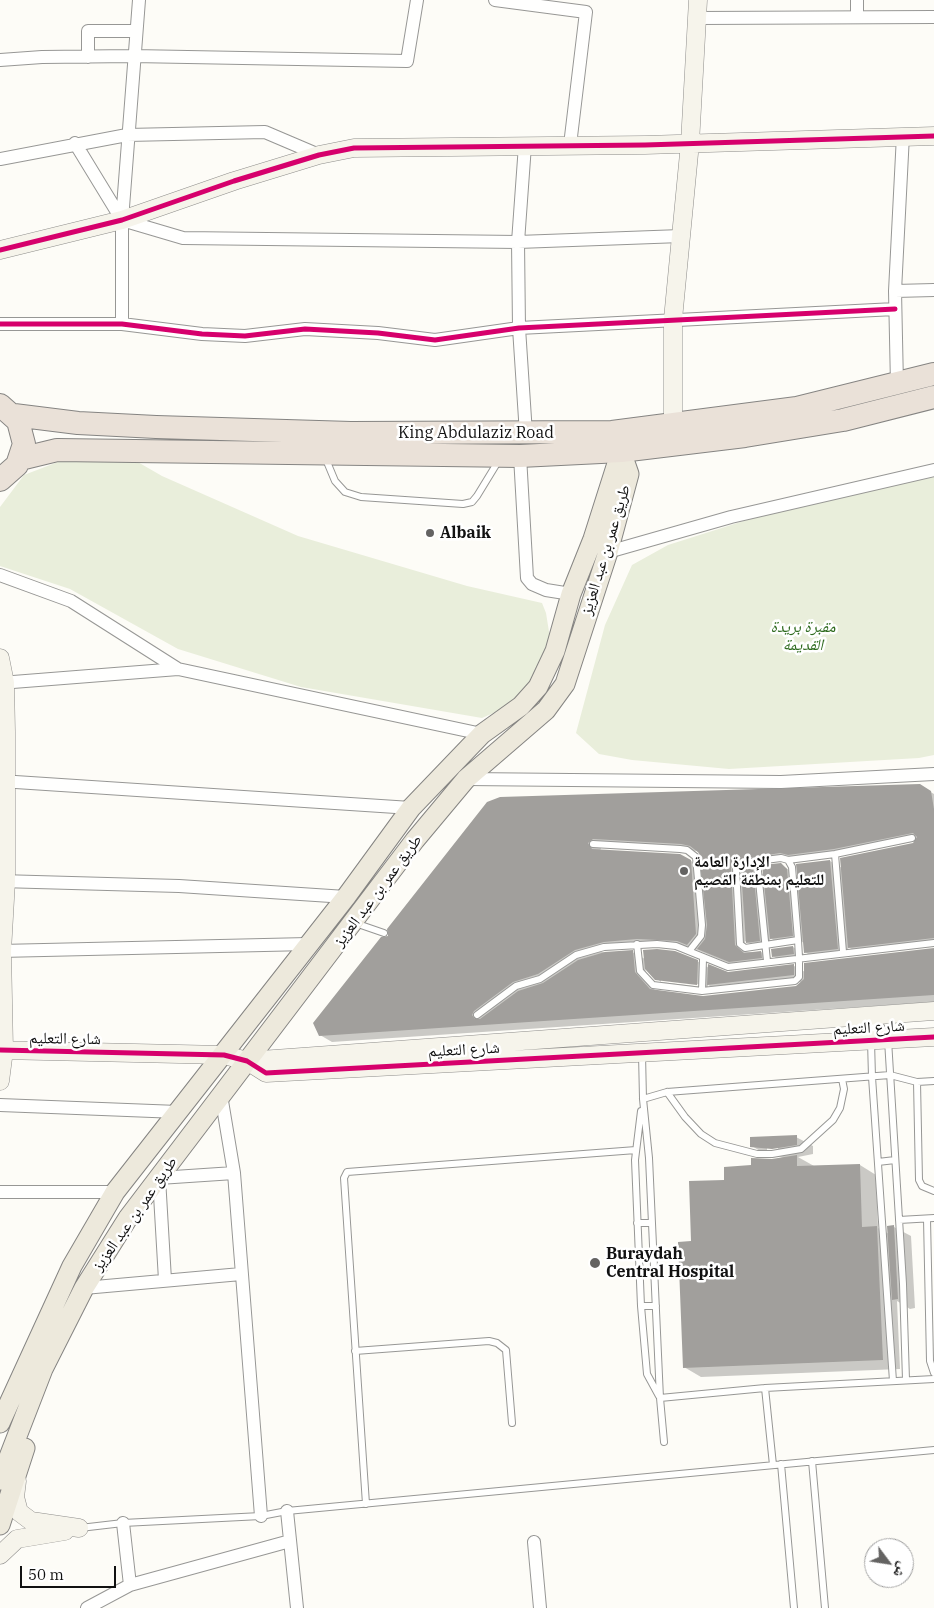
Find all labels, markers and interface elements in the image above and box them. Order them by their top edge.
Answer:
street label: King Abdulaziz Road [398,423,554,443]
street label: طريق عمر بن عبد العزيز [577,483,635,617]
place label: Albaik [440,523,491,543]
marker: Albaik [424,527,436,539]
park label: مقبرة بريدة القديمة [770,617,836,655]
street label: طريق عمر بن عبد العزيز [330,831,426,951]
place label: الإدارة العامة للتعليم بمنطقة القصيم [694,852,824,890]
marker: الإدارة العامة للتعليم بمنطقة القصيم [678,865,690,877]
street label: شارع التعليم [833,1017,905,1039]
street label: شارع التعليم [29,1029,101,1049]
street label: شارع التعليم [428,1039,500,1061]
street label: طريق عمر بن عبد العزيز [88,1153,182,1275]
place label: Buraydah Central Hospital [606,1244,734,1282]
marker: Buraydah Central Hospital [588,1256,602,1270]
north arrow [864,1538,914,1588]
scale bar [22,1556,119,1588]
text: ش [889,1559,913,1581]
text: 50 m [28,1565,64,1584]

